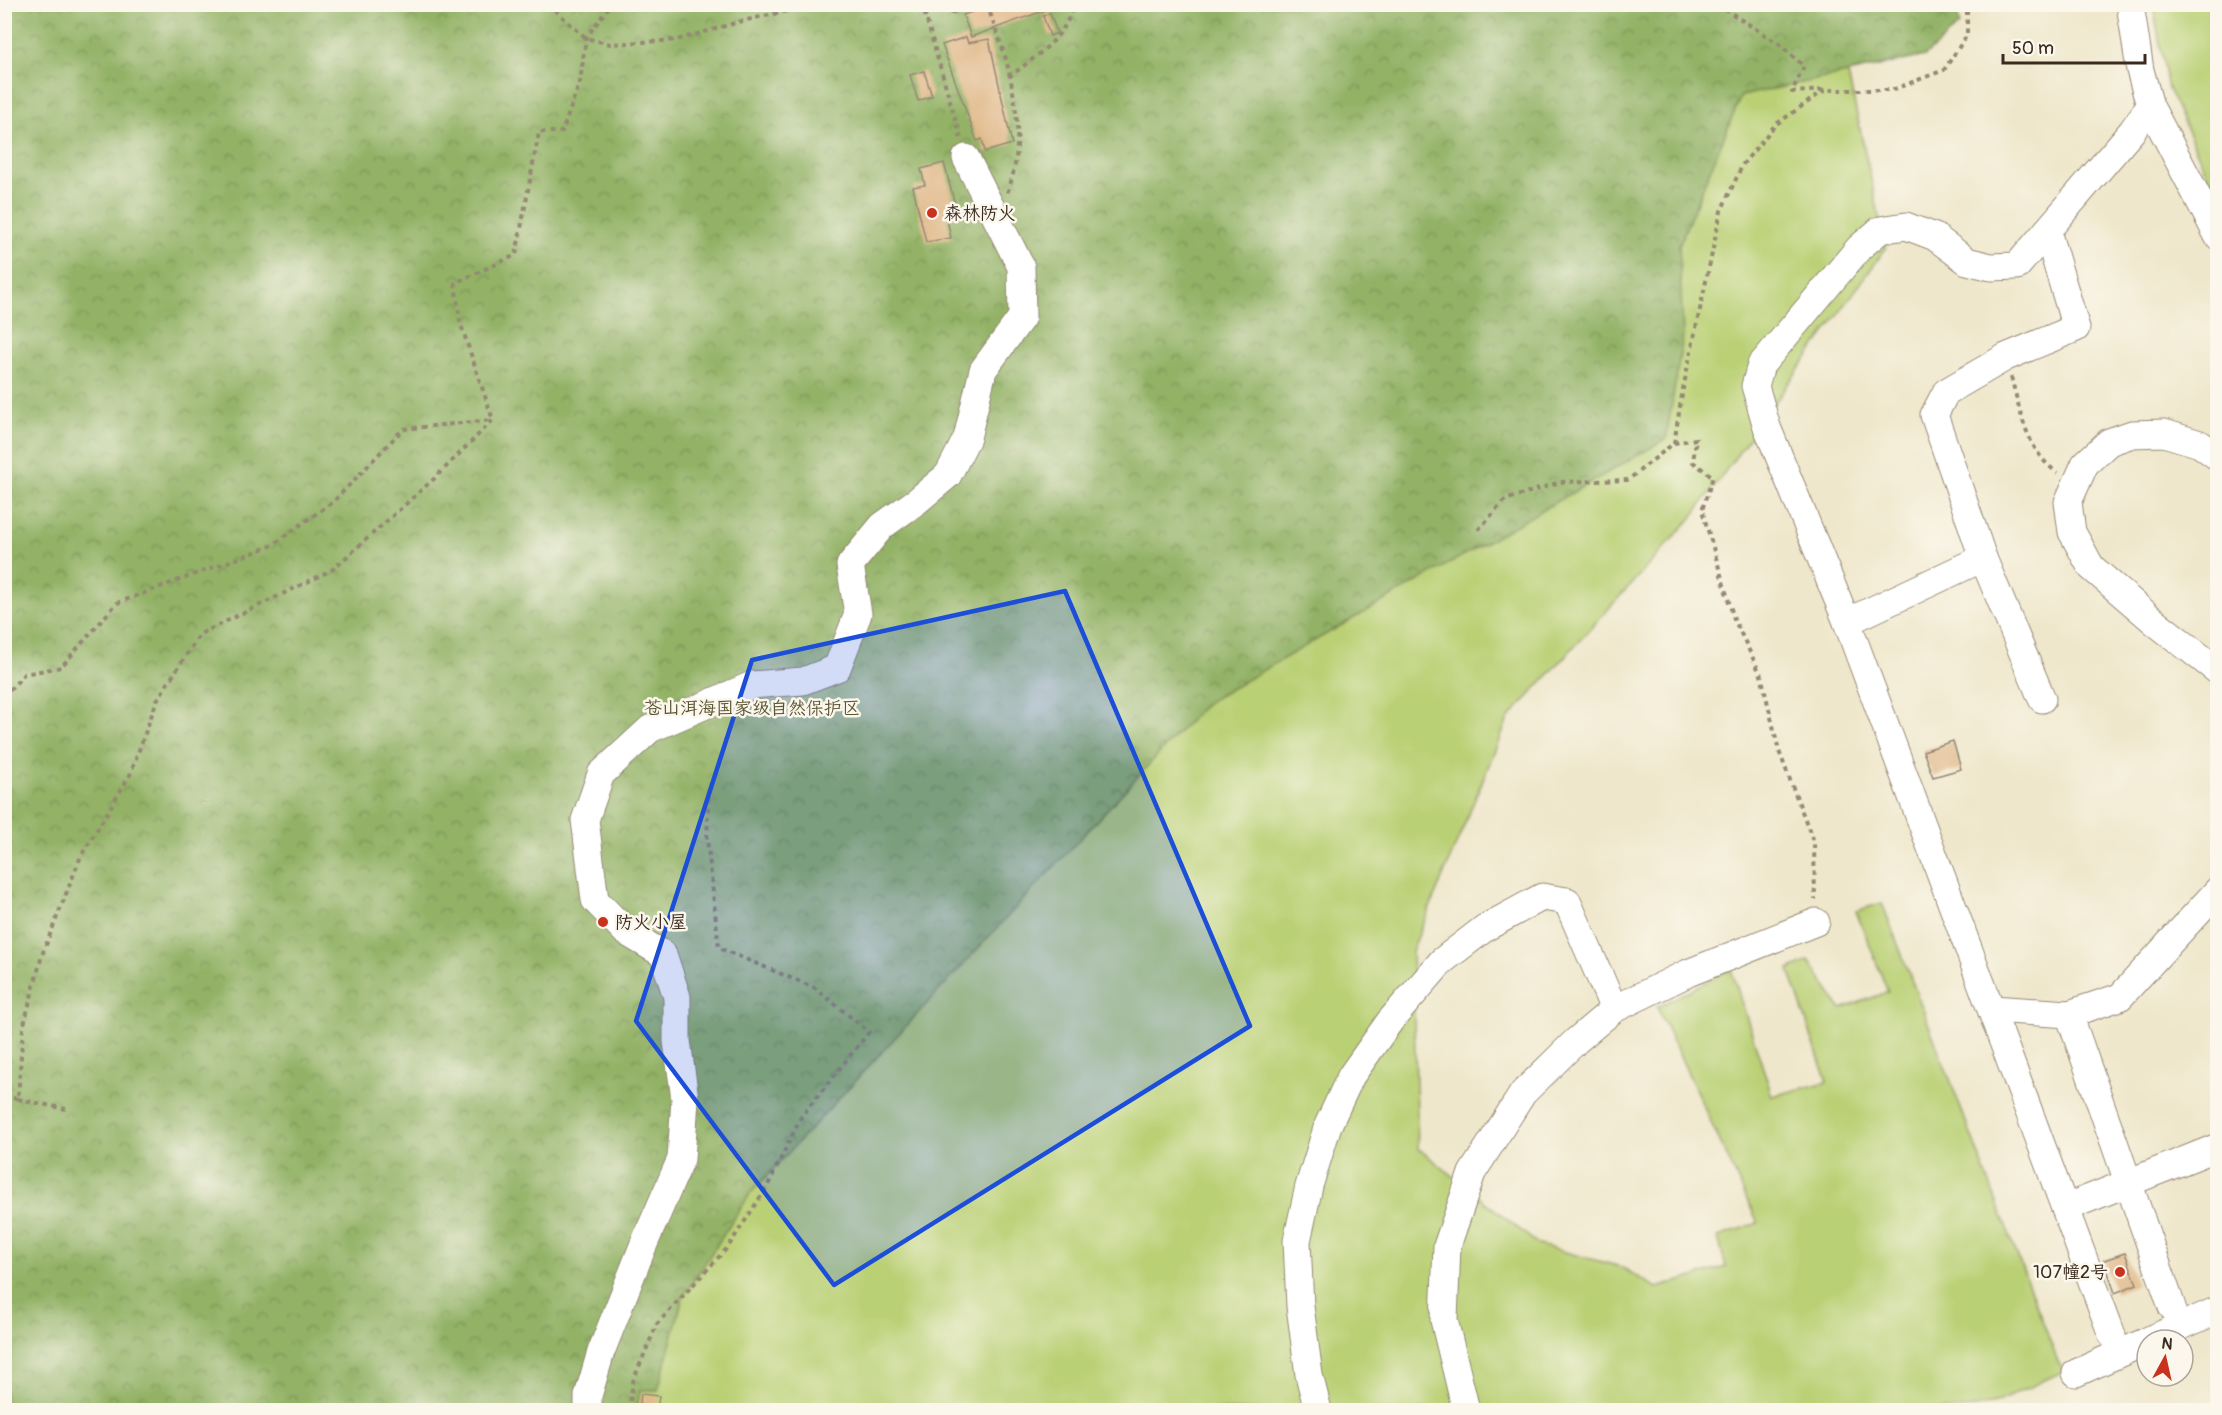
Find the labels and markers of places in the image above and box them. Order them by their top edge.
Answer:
place label: 森林防火 [944,202,1016,225]
marker: 森林防火 [925,206,939,220]
place label: 防火小屋 [615,911,687,934]
marker: 防火小屋 [596,915,610,929]
place label: 107幢2号 [2033,1261,2108,1284]
marker: 107幢2号 [2113,1265,2127,1279]

